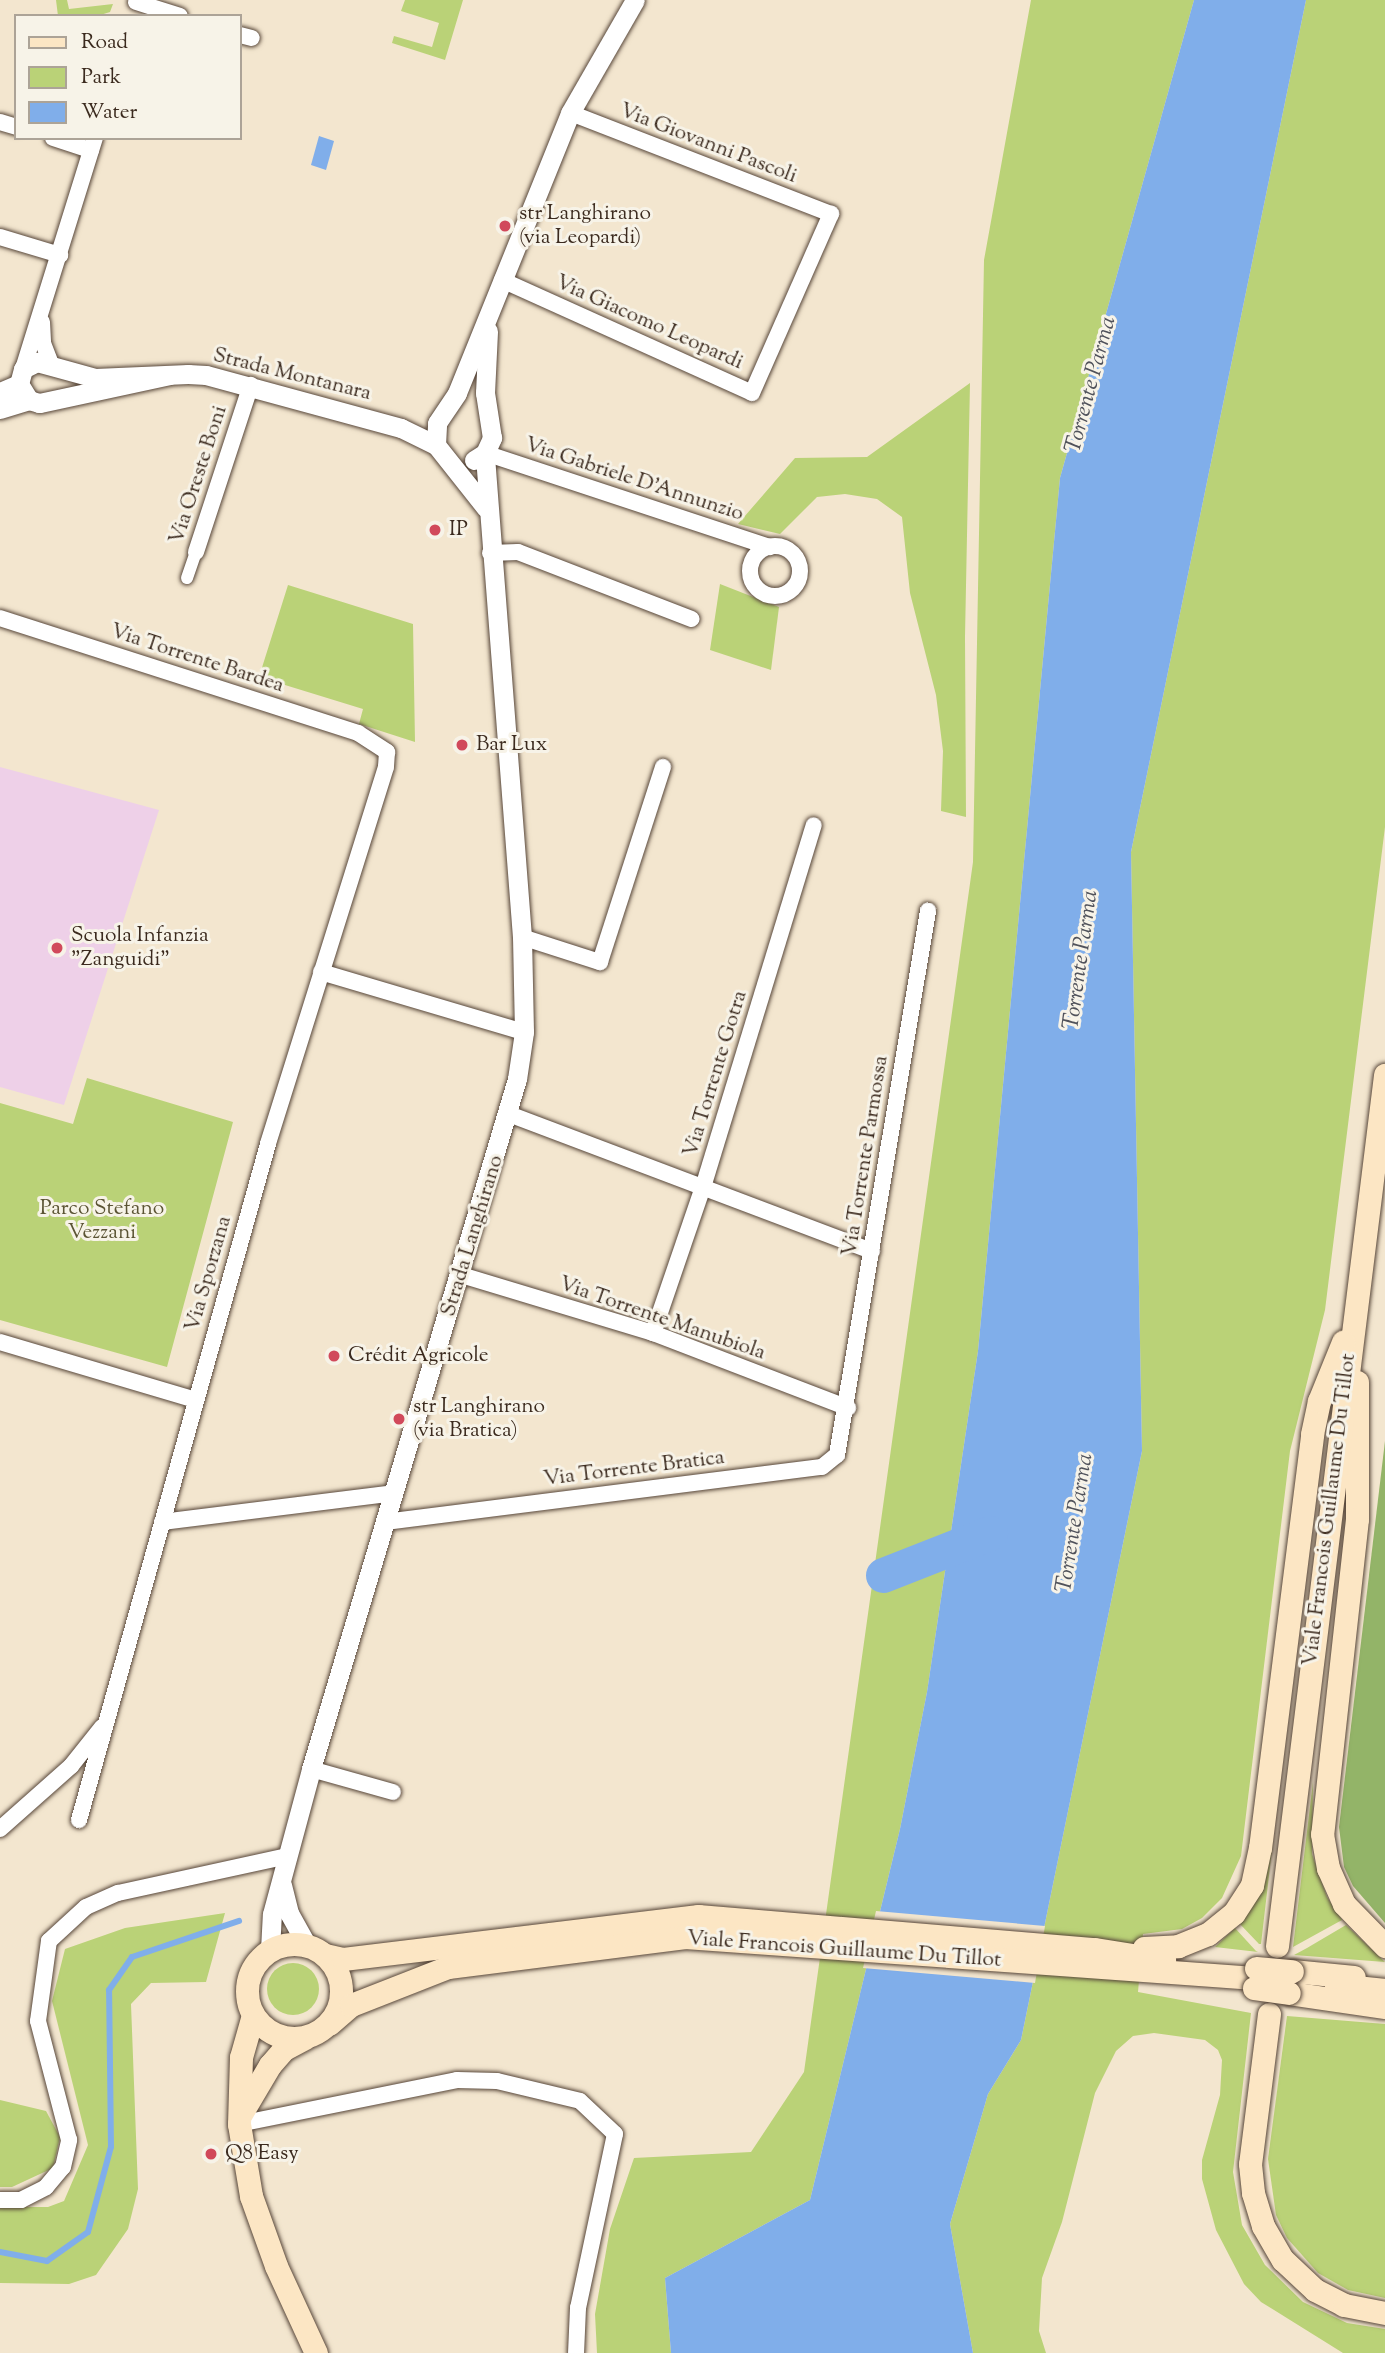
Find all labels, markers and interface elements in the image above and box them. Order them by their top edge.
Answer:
legend [14,14,242,140]
text: Road [81,28,128,58]
text: Park [81,63,121,93]
text: Water [81,98,137,128]
street label: Via Giovanni Pascoli [616,99,800,189]
place label: str Langhirano (via Leopardi) [519,201,651,251]
marker: str Langhirano (via Leopardi) [497,218,513,234]
street label: Via Giacomo Leopardi [551,270,747,376]
water label: Torrente Parma [1060,314,1124,456]
street label: Strada Montanara [210,343,374,407]
street label: Via Oreste Boni [165,403,233,547]
street label: Via Gabriele D'Annunzio [521,433,747,527]
place label: IP [449,517,468,543]
marker: IP [427,522,443,538]
street label: Via Torrente Bardea [107,619,287,699]
place label: Bar Lux [476,732,547,758]
marker: Bar Lux [454,737,470,753]
water label: Torrente Parma [1059,889,1105,1031]
place label: Scuola Infanzia "Zanguidi" [71,923,209,973]
marker: Scuola Infanzia "Zanguidi" [49,940,65,956]
street label: Via Torrente Gotra [679,988,753,1160]
street label: Via Torrente Parmossa [838,1054,894,1258]
street label: Strada Langhirano [437,1152,509,1320]
park label: Parco Stefano Vezzani [40,1196,164,1246]
street label: Via Sporzana [180,1213,238,1335]
street label: Via Torrente Manubiola [555,1272,769,1366]
place label: Crédit Agricole [348,1343,489,1369]
marker: Crédit Agricole [326,1348,342,1364]
street label: Viale Francois Guillaume Du Tillot [1298,1352,1362,1668]
place label: str Langhirano (via Bratica) [413,1394,545,1444]
marker: str Langhirano (via Bratica) [391,1411,407,1427]
street label: Via Torrente Bratica [542,1445,726,1493]
water label: Torrente Parma [1051,1451,1101,1595]
street label: Viale Francois Guillaume Du Tillot [686,1926,1002,1974]
place label: Q8 Easy [225,2141,299,2167]
marker: Q8 Easy [203,2146,219,2162]

